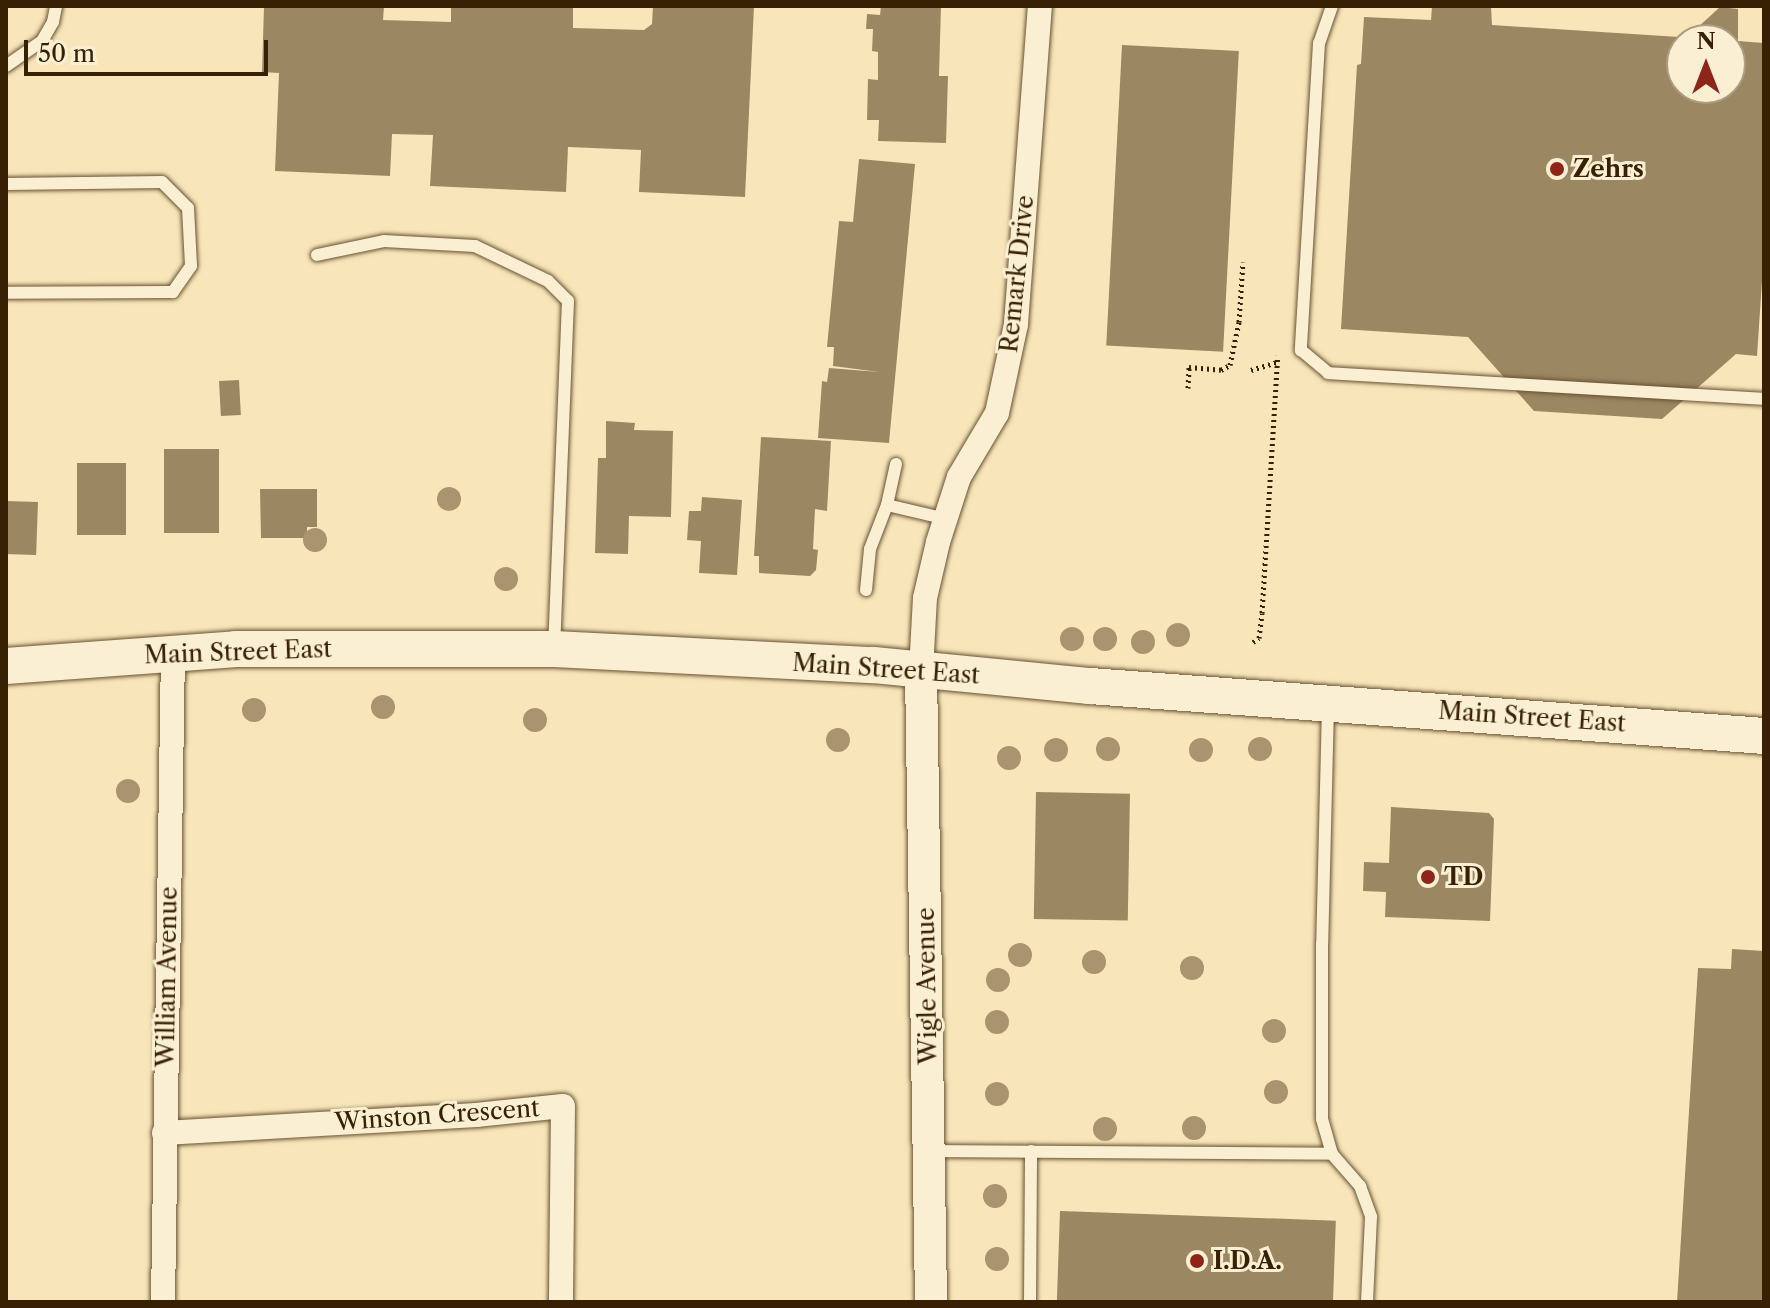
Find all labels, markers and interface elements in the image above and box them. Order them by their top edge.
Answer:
scale bar [28,24,272,74]
north arrow [1666,24,1746,104]
text: N [1696,28,1716,55]
text: 50 m [38,39,95,68]
place label: Zehrs [1573,155,1644,183]
marker: Zehrs [1548,160,1566,178]
street label: Remark Drive [994,194,1040,354]
street label: Main Street East [144,634,332,670]
street label: Main Street East [791,648,981,690]
street label: Main Street East [1437,696,1627,738]
place label: TD [1444,863,1483,891]
marker: TD [1419,868,1437,886]
street label: William Avenue [151,886,183,1068]
street label: Wigle Avenue [911,907,943,1065]
street label: Winston Crescent [334,1093,540,1137]
place label: I.D.A. [1213,1247,1282,1275]
marker: I.D.A. [1188,1252,1206,1270]

